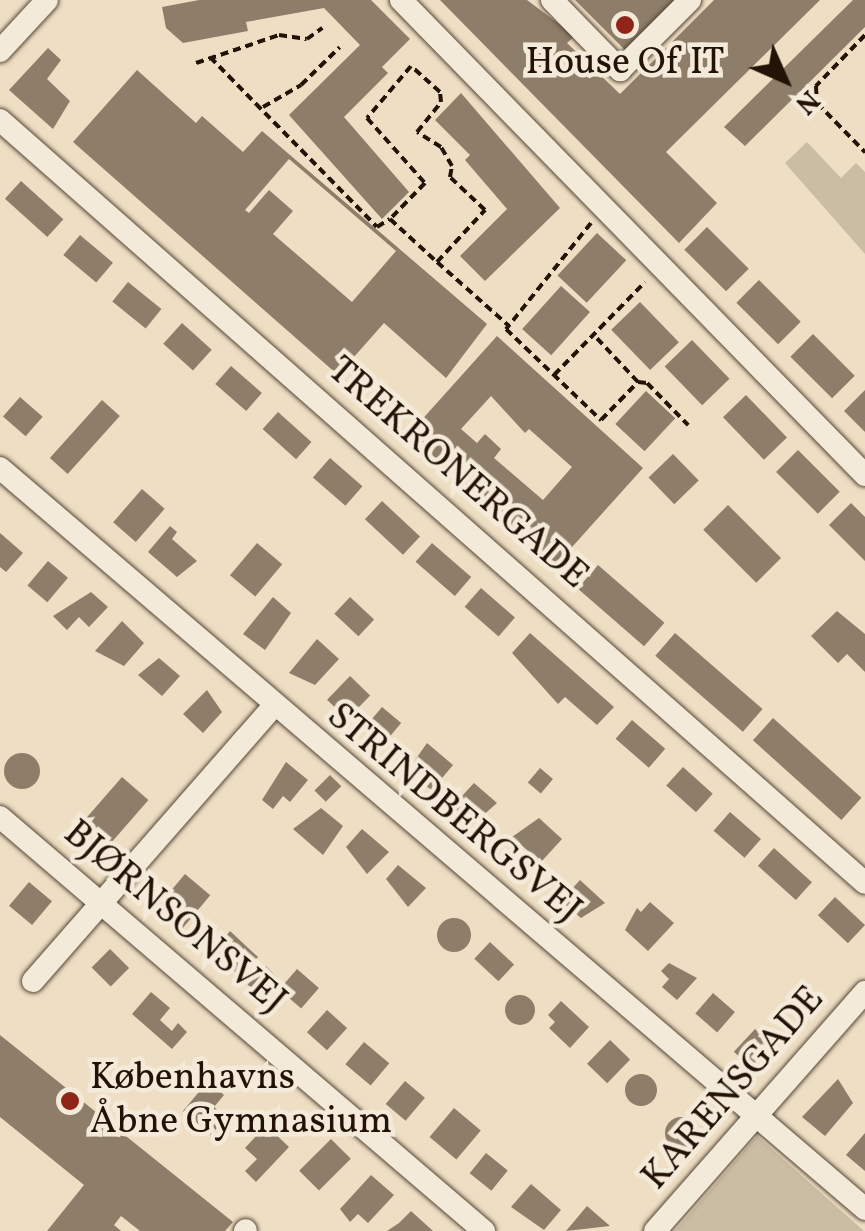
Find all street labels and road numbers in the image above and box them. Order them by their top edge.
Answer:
street label: TREKRONERGADE [317,348,597,600]
street label: STRINDBERGSVEJ [317,694,589,934]
street label: BJØRNSONSVEJ [53,812,295,1024]
street label: KARENSGADE [633,978,835,1200]

